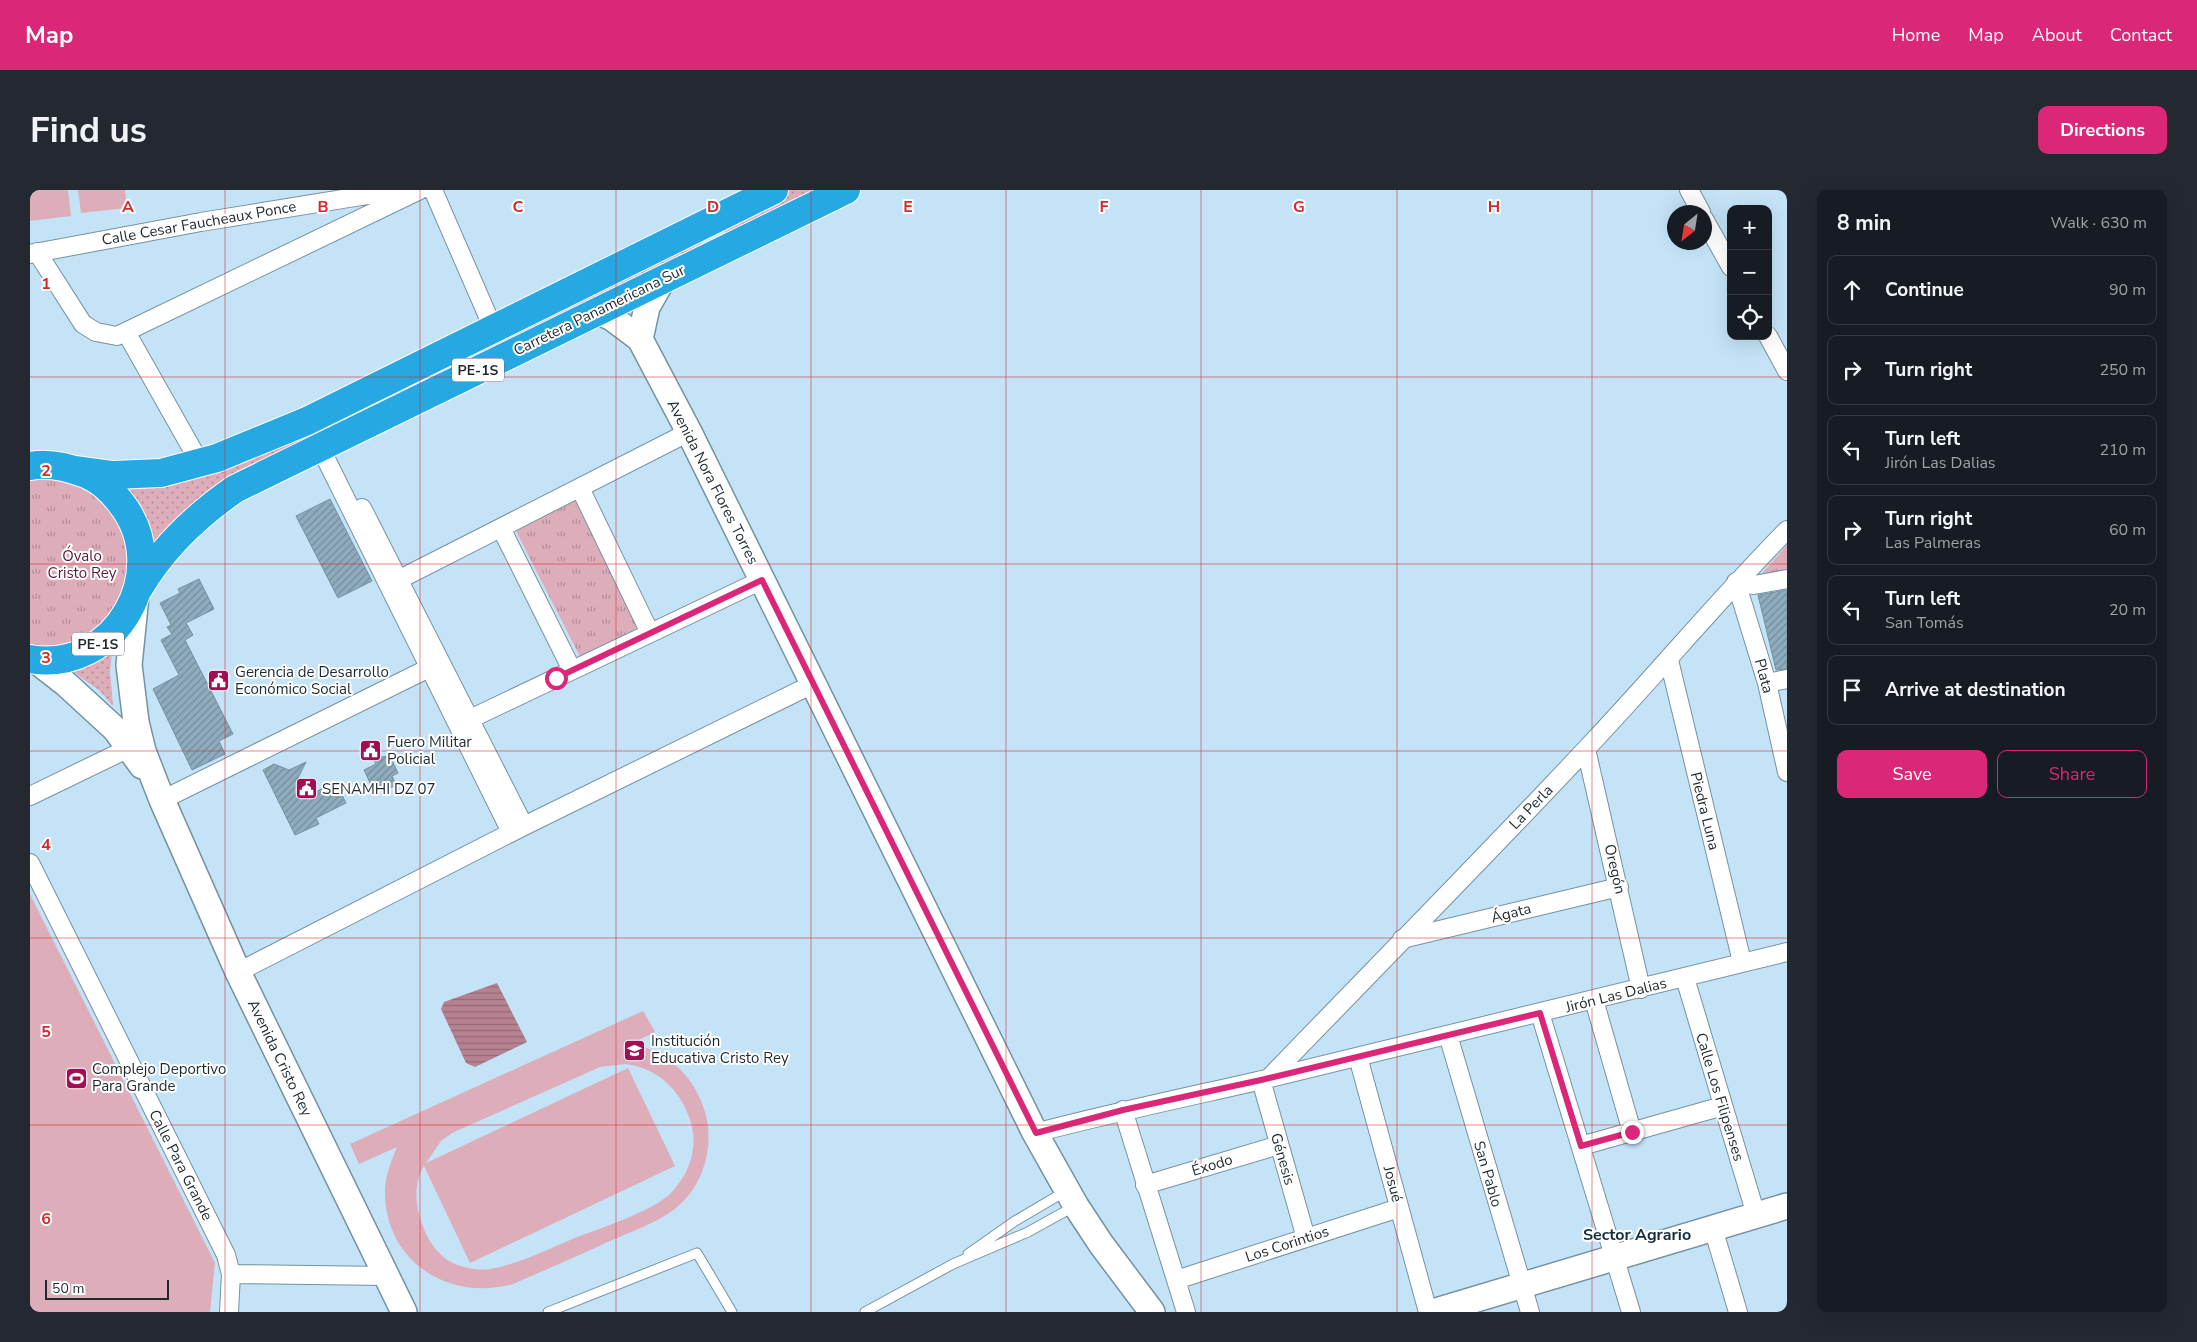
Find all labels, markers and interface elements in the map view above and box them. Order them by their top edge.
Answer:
text: Map [25,19,73,51]
text: Home [1892,23,1940,47]
text: Map [1968,23,2004,47]
text: About [2032,23,2082,47]
text: Contact [2110,23,2172,47]
button: Directions [2038,106,2167,154]
text: Find us [30,107,147,154]
street label: Calle Cesar Faucheaux Ponce [100,196,298,250]
text: A [122,196,134,218]
text: B [317,196,329,218]
text: C [513,196,524,218]
text: D [707,196,719,218]
text: E [903,196,913,218]
text: F [1100,196,1109,218]
text: G [1293,196,1305,218]
text: H [1488,196,1500,218]
north arrow [1667,205,1712,250]
map controls [1727,205,1772,340]
button: + [1727,205,1772,250]
text: 8 min [1837,209,1891,237]
text: Walk · 630 m [2051,212,2147,234]
button: − [1727,250,1772,295]
street label: Carretera Panamericana Sur [510,260,688,360]
text: 1 [41,273,51,295]
icon: ahead [1838,276,1866,304]
text: Continue [1885,277,1964,303]
text: 90 m [2109,279,2146,301]
button: locate [1727,295,1772,340]
icon: right [1838,356,1866,384]
text: Turn right [1885,357,1972,383]
road number: PE-1S [452,358,504,382]
text: 250 m [2099,359,2146,381]
street label: Avenida Nora Flores Torres [663,396,763,568]
text: Turn left [1885,426,1960,452]
icon: left [1838,436,1866,464]
text: 210 m [2099,439,2146,461]
text: Jirón Las Dalias [1885,452,1996,474]
text: 2 [41,460,51,482]
text: Turn right [1885,506,1972,532]
icon: right [1838,516,1866,544]
text: 60 m [2109,519,2146,541]
text: Las Palmeras [1885,532,1981,554]
park label: Óvalo Cristo Rey [48,545,117,583]
text: Turn left [1885,586,1960,612]
icon: left [1838,596,1866,624]
text: 20 m [2109,599,2146,621]
text: San Tomás [1885,612,1964,634]
road number: PE-1S [72,632,124,656]
text: 3 [41,647,51,669]
street label: Plata [1750,656,1778,696]
place label: Gerencia de Desarrollo Económico Social [235,662,389,699]
route start [545,667,568,690]
public building icon: Gerencia de Desarrollo Económico Social [207,669,231,693]
icon: arrive [1838,676,1866,704]
text: Arrive at destination [1885,677,2066,703]
place label: Fuero Militar Policial [387,732,472,769]
public building icon: Fuero Militar Policial [359,739,383,763]
button: Save [1837,750,1987,798]
button: Share [1997,750,2147,798]
street label: Piedra Luna [1686,770,1724,852]
public building icon: SENAMHI DZ 07 [294,777,318,801]
place label: SENAMHI DZ 07 [322,779,436,799]
street label: La Perla [1505,780,1557,834]
text: 4 [41,834,51,856]
street label: Oregón [1600,842,1630,896]
street label: Ágata [1489,898,1533,928]
street label: Jirón Las Dalias [1562,973,1669,1017]
street label: Avenida Cristo Rey [243,996,317,1120]
text: 5 [41,1021,51,1043]
street label: Calle Los Filipenses [1691,1030,1749,1164]
place label: Institución Educativa Cristo Rey [651,1031,789,1068]
school or university icon: Institución Educativa Cristo Rey [623,1038,647,1062]
place label: Complejo Deportivo Para Grande [92,1059,226,1096]
sports icon: Complejo Deportivo Para Grande [64,1066,88,1090]
street label: Calle Para Grande [144,1106,218,1224]
route end [1621,1121,1644,1144]
street label: Génesis [1266,1131,1300,1187]
street label: San Pablo [1469,1139,1507,1209]
street label: Éxodo [1189,1149,1235,1181]
street label: Josué [1378,1163,1407,1204]
text: 6 [41,1208,51,1230]
street label: Los Corintios [1243,1221,1331,1267]
district label: Sector Agrario [1583,1224,1691,1246]
scale bar [45,1277,169,1300]
text: 50 m [52,1279,84,1298]

